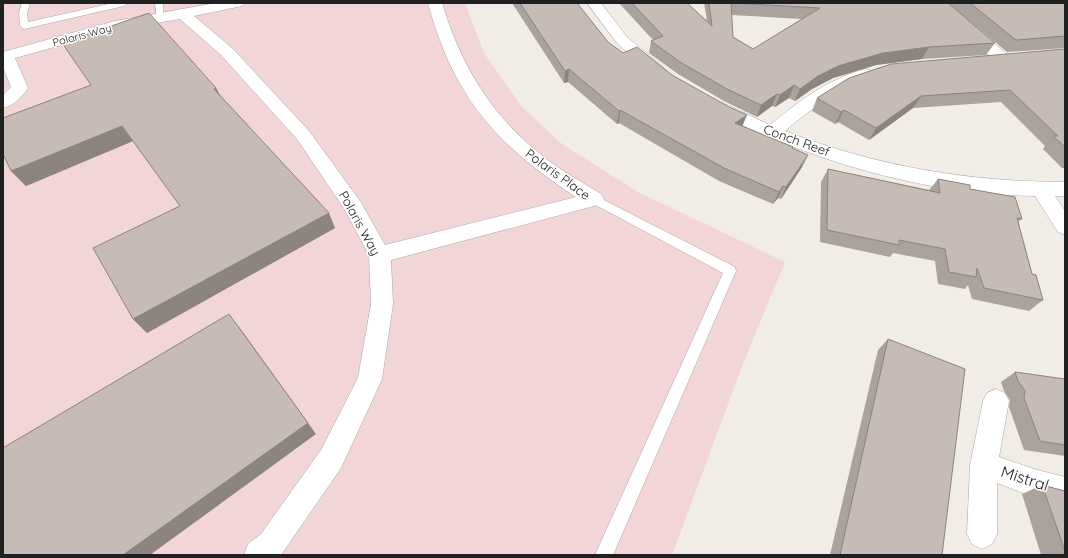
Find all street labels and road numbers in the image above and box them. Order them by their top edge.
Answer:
street label: Polaris Way [51,20,113,50]
street label: Conch Reef [762,121,833,160]
street label: Polaris Place [522,145,594,203]
street label: Polaris Way [336,188,384,258]
street label: Mistral [999,461,1051,495]

